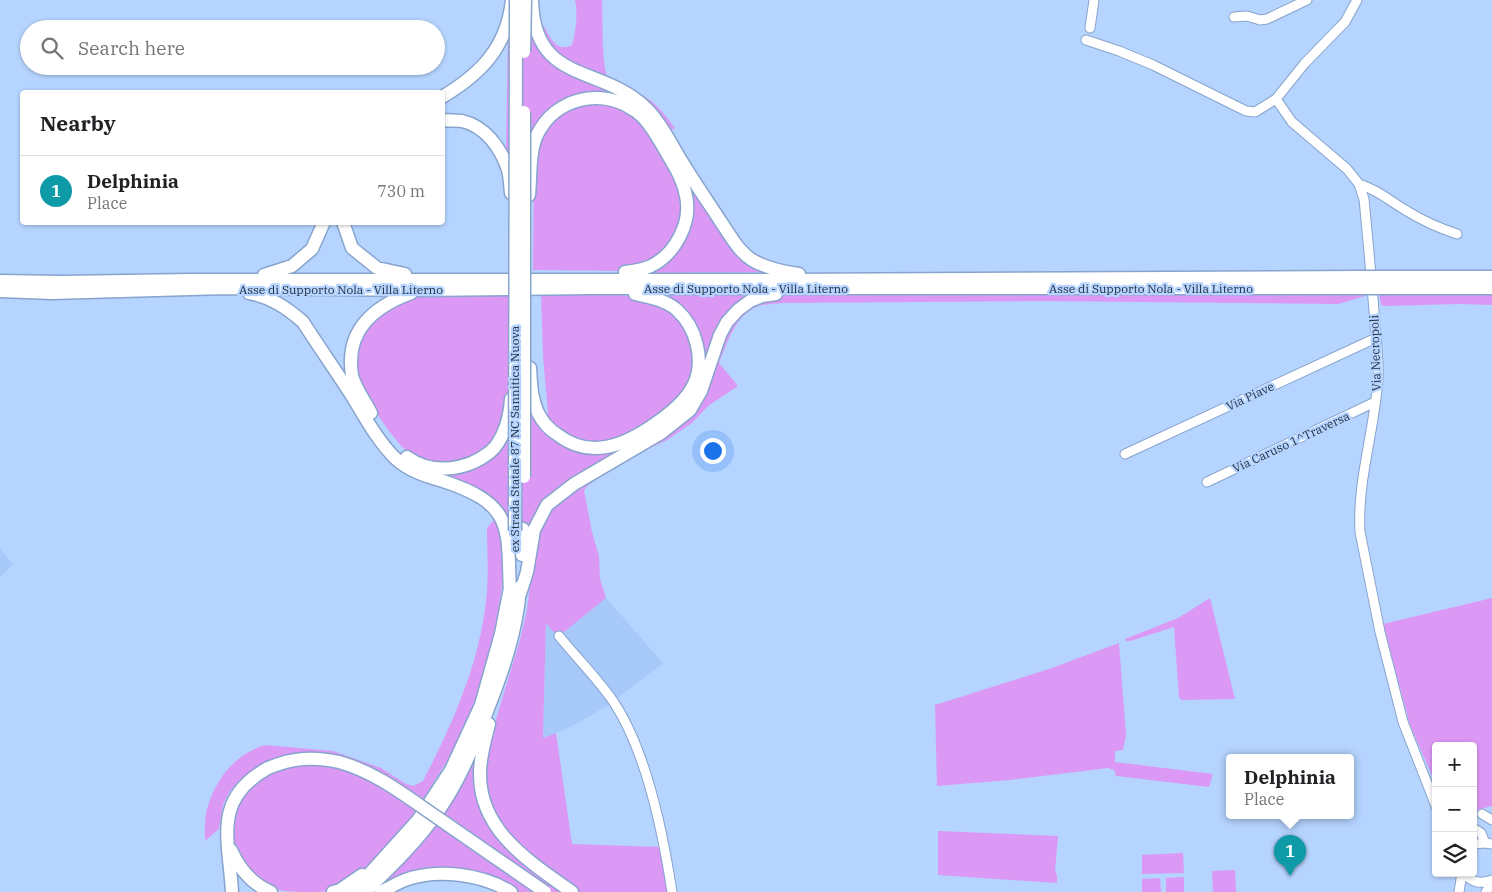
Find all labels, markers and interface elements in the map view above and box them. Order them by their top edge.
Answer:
search box [20,20,445,75]
icon: search [38,34,66,62]
text: Search here [78,36,185,60]
text: Nearby [40,109,116,137]
text: Delphinia [87,169,179,193]
text: 1 [51,181,61,201]
text: 730 m [377,181,425,201]
text: Place [87,193,127,213]
street label: Asse di Supporto Nola - Villa Literno [644,281,848,296]
street label: Asse di Supporto Nola - Villa Literno [1049,281,1253,296]
street label: Asse di Supporto Nola - Villa Literno [239,282,443,297]
street label: Via Necropoli [1366,314,1384,391]
street label: ex Strada Statale 87 NC Sannitica Nuova [507,325,522,552]
street label: Via Piave [1224,378,1276,414]
street label: Via Caruso 1^Traversa [1230,408,1352,476]
your location [700,438,726,464]
map controls [1432,742,1477,877]
button: + [1432,742,1477,787]
popup [1226,754,1354,819]
text: Delphinia [1244,765,1336,789]
button: − [1432,787,1477,832]
text: Place [1244,789,1284,809]
button: layers [1432,832,1477,877]
pin: 1 [1274,835,1306,876]

